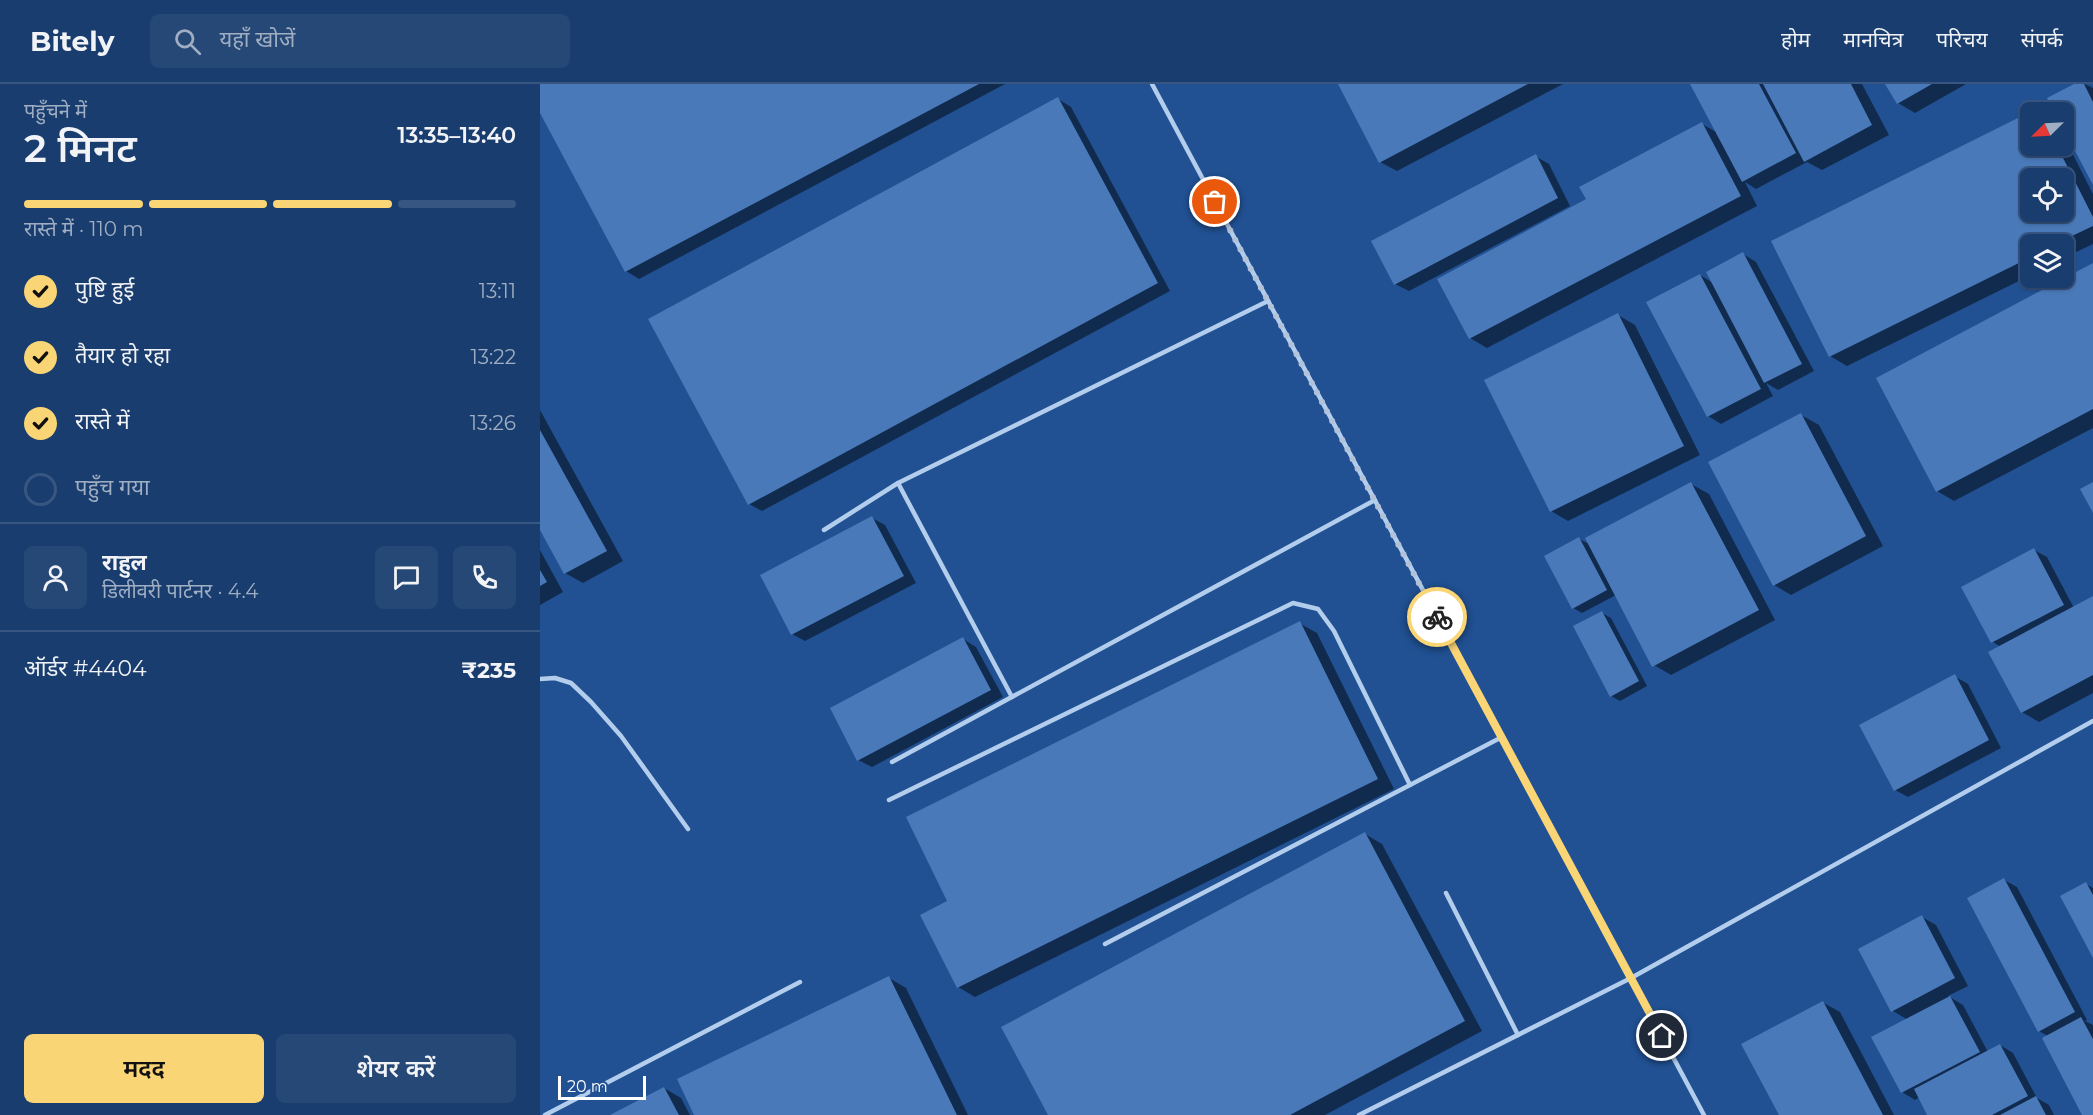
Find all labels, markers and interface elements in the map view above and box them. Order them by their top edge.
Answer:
search box [150,14,570,68]
text: Bitely [30,24,114,58]
icon: search [171,25,204,58]
text: यहाँ खोजें [219,26,295,53]
text: होम [1781,27,1810,52]
text: मानचित्र [1843,27,1903,52]
text: परिचय [1936,27,1988,52]
text: संपर्क [2021,27,2063,52]
text: पहुँचने में [24,99,87,123]
north arrow [2020,102,2074,156]
map controls [2020,102,2074,288]
text: 13:35–13:40 [397,122,516,149]
text: 2 मिनट [24,124,137,172]
button: locate [2020,168,2074,222]
pin [1189,176,1240,227]
icon: bag [1198,185,1231,218]
text: रास्ते में · 110 m [24,217,143,241]
button: layers [2020,234,2074,288]
icon: check [24,275,57,308]
text: पुष्टि हुई [75,276,134,303]
text: 13:11 [479,279,516,303]
icon: check [24,341,57,374]
text: तैयार हो रहा [75,342,170,369]
text: 13:22 [471,345,516,369]
icon: check [24,407,57,440]
text: रास्ते में [75,408,130,435]
text: 13:26 [470,411,516,435]
text: पहुँच गया [75,474,150,501]
button: person [24,546,87,609]
button: chat [375,546,438,609]
button: phone [453,546,516,609]
text: राहुल [102,549,147,576]
text: डिलीवरी पार्टनर · 4.4 [102,579,259,603]
courier [1407,587,1467,647]
icon: bike [1421,601,1454,634]
text: ऑर्डर #4404 [24,655,147,682]
text: ₹235 [461,657,516,684]
pin [1636,1010,1687,1061]
icon: home [1645,1019,1678,1052]
button: मदद [24,1034,264,1103]
button: शेयर करें [276,1034,516,1103]
scale bar [558,1073,646,1100]
text: 20 m [567,1077,608,1096]

